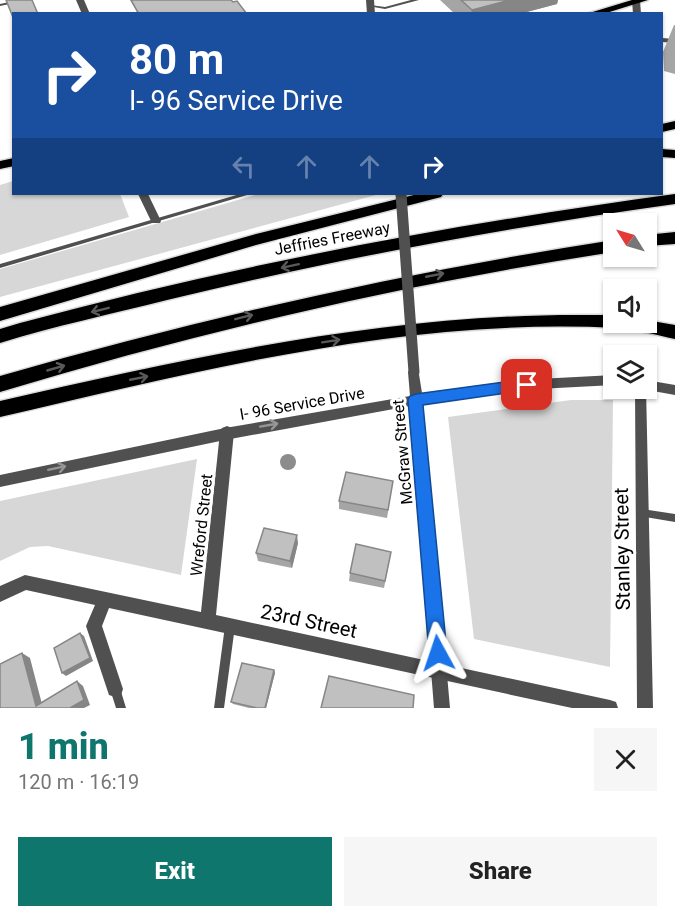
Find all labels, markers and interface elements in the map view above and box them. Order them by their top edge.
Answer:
text: 80 m [129,35,224,84]
icon: right [30,36,108,114]
text: I- 96 Service Drive [129,85,343,117]
icon: left [227,150,260,183]
icon: ahead [290,150,323,183]
icon: ahead [353,150,386,183]
icon: right [416,150,449,183]
north arrow [603,213,657,267]
map controls [603,213,657,399]
street label: Jeffries Freeway [273,218,392,259]
one-way arrow [280,260,299,272]
one-way arrow [424,269,444,280]
button: sound [603,279,657,333]
one-way arrow [91,305,110,317]
one-way arrow [234,310,253,322]
one-way arrow [320,336,340,347]
button: layers [603,345,657,399]
pin [501,359,552,410]
one-way arrow [46,362,65,373]
icon: arrive [510,368,543,401]
one-way arrow [129,372,148,383]
street label: I- 96 Service Drive [238,383,366,424]
street label: McGraw Street [388,399,417,505]
one-way arrow [258,420,278,431]
one-way arrow [47,462,66,473]
street label: Wreford Street [187,473,216,577]
street label: Stanley Street [609,487,635,611]
street label: 23rd Street [259,599,359,643]
position arrow [406,621,470,685]
text: 1 min [18,726,109,768]
button: close [594,728,657,791]
text: 120 m · 16:19 [18,770,139,794]
button: Exit [18,837,332,906]
button: Share [344,837,657,906]

